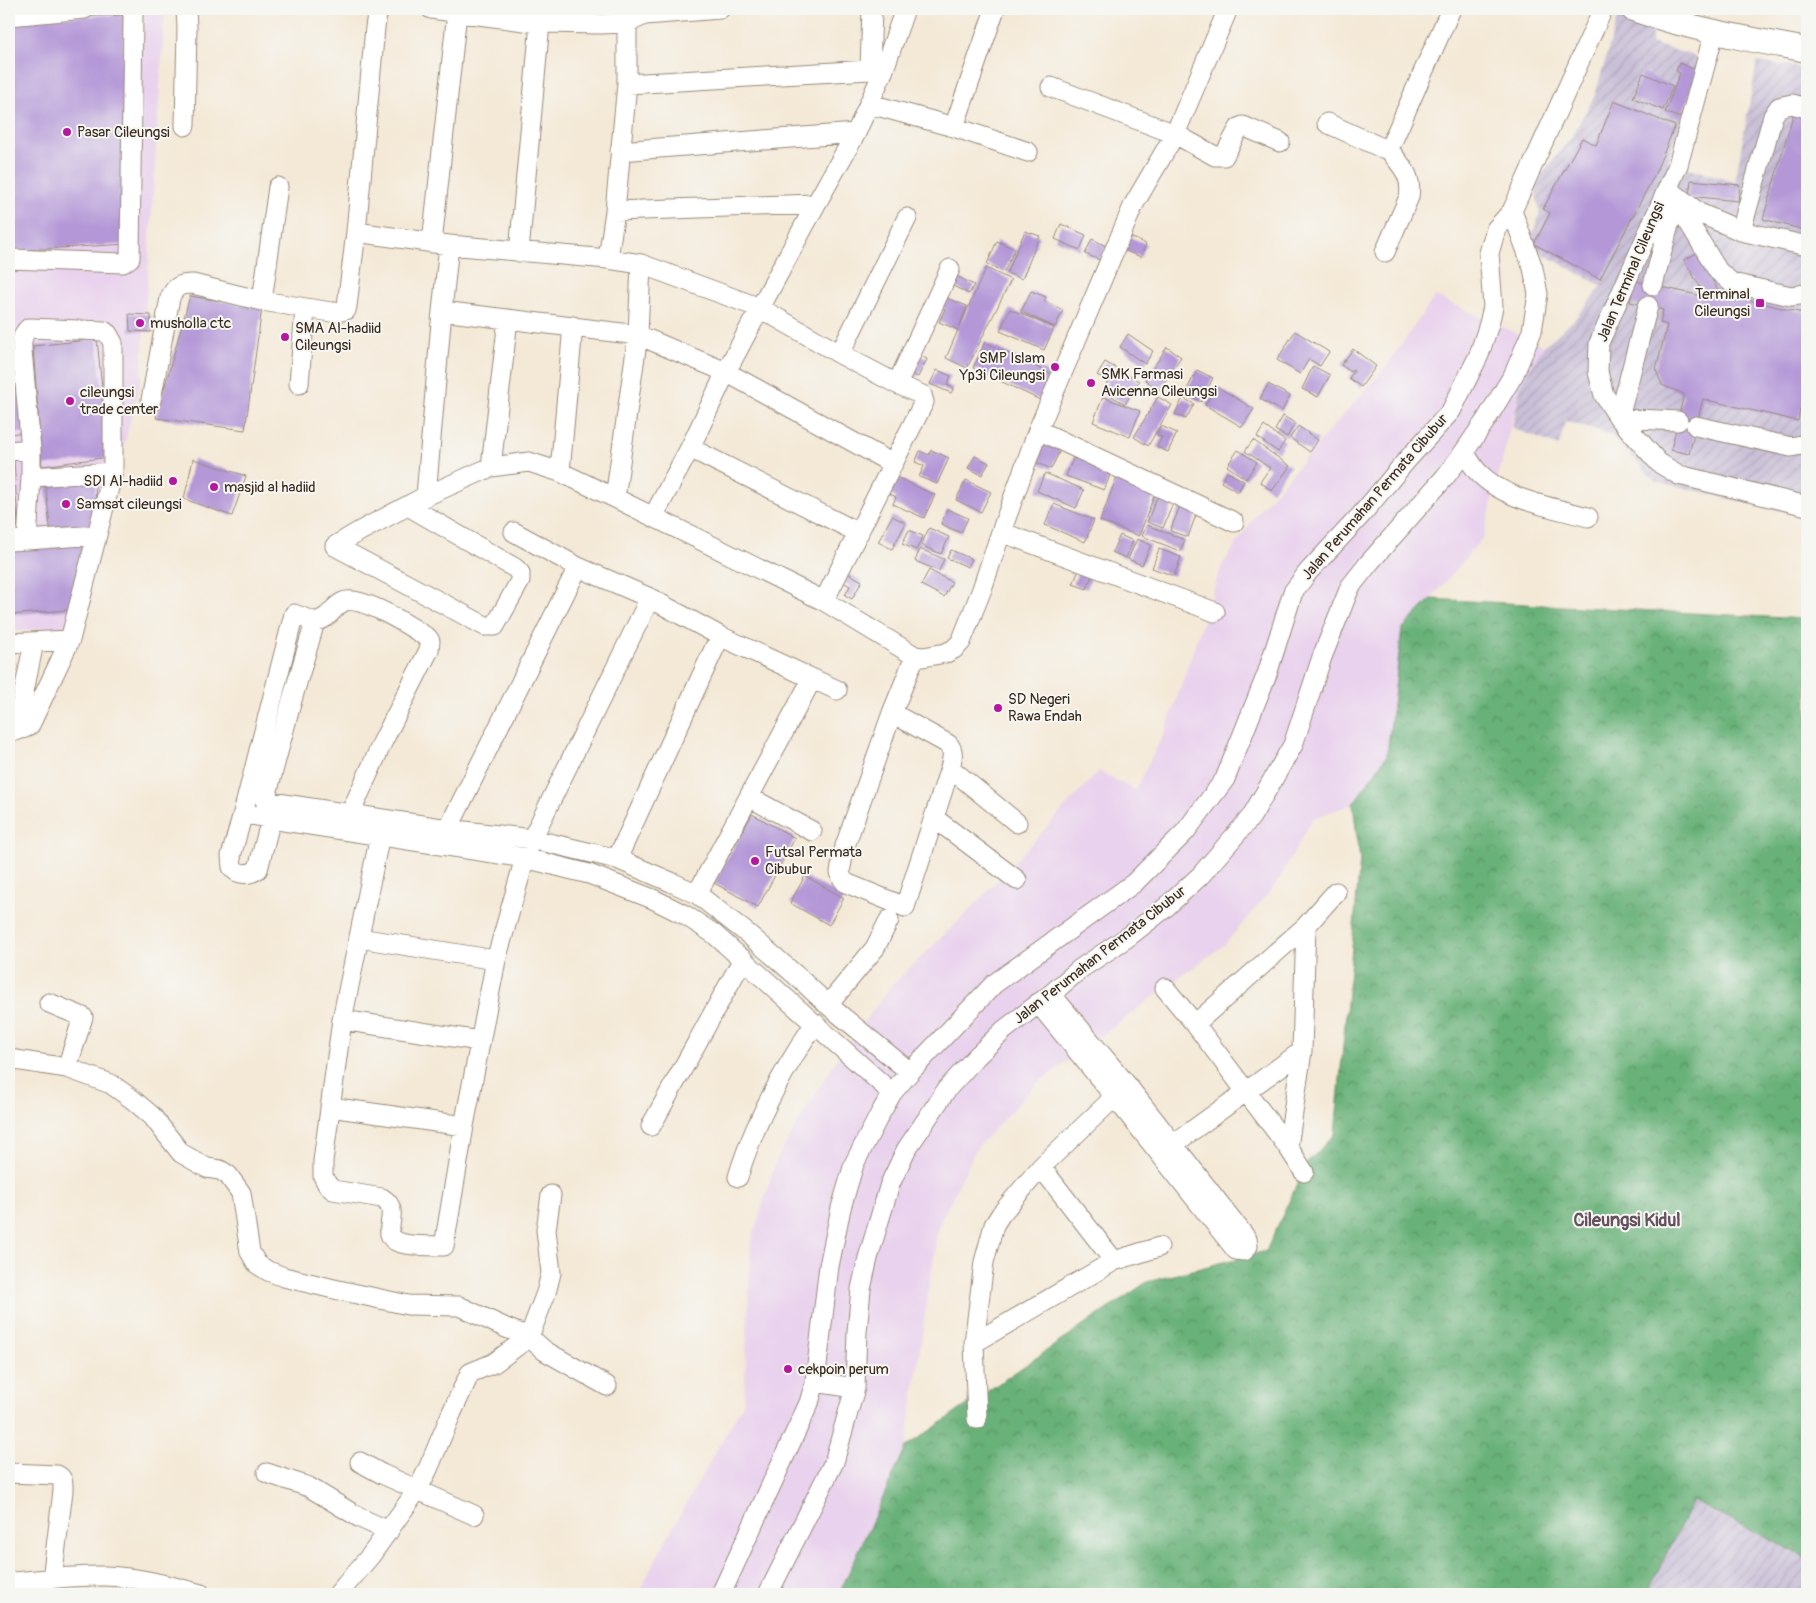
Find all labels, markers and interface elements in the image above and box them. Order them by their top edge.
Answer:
place label: Pasar Cileungsi [77,123,170,142]
marker: Pasar Cileungsi [61,126,73,138]
street label: Jalan Terminal Cileungsi [1593,199,1669,345]
place label: Terminal Cileungsi [1694,285,1750,321]
marker: Terminal Cileungsi [1754,297,1766,309]
place label: musholla ctc [150,314,232,333]
marker: musholla ctc [134,317,146,329]
place label: SMA Al-hadiid Cileungsi [295,319,381,355]
marker: SMA Al-hadiid Cileungsi [279,331,291,343]
place label: SMP Islam Yp3i Cileungsi [959,349,1045,385]
marker: SMP Islam Yp3i Cileungsi [1049,361,1061,373]
place label: SMK Farmasi Avicenna Cileungsi [1101,365,1217,401]
marker: SMK Farmasi Avicenna Cileungsi [1085,377,1097,389]
place label: cileungsi trade center [79,383,159,419]
marker: cileungsi trade center [64,395,76,407]
street label: Jalan Perumahan Permata Cibubur [1298,410,1453,584]
place label: SDI Al-hadiid [84,472,163,491]
marker: SDI Al-hadiid [167,475,179,487]
place label: masjid al hadiid [224,478,316,497]
marker: masjid al hadiid [208,481,220,493]
place label: Samsat cileungsi [76,495,182,514]
marker: Samsat cileungsi [60,498,72,510]
place label: SD Negeri Rawa Endah [1008,690,1082,726]
marker: SD Negeri Rawa Endah [992,702,1004,714]
place label: Futsal Permata Cibubur [765,843,862,879]
marker: Futsal Permata Cibubur [749,855,761,867]
street label: Jalan Perumahan Permata Cibubur [1010,881,1191,1028]
district label: Cileungsi Kidul [1573,1209,1681,1232]
place label: cekpoin perum [798,1360,889,1379]
marker: cekpoin perum [782,1363,794,1375]

